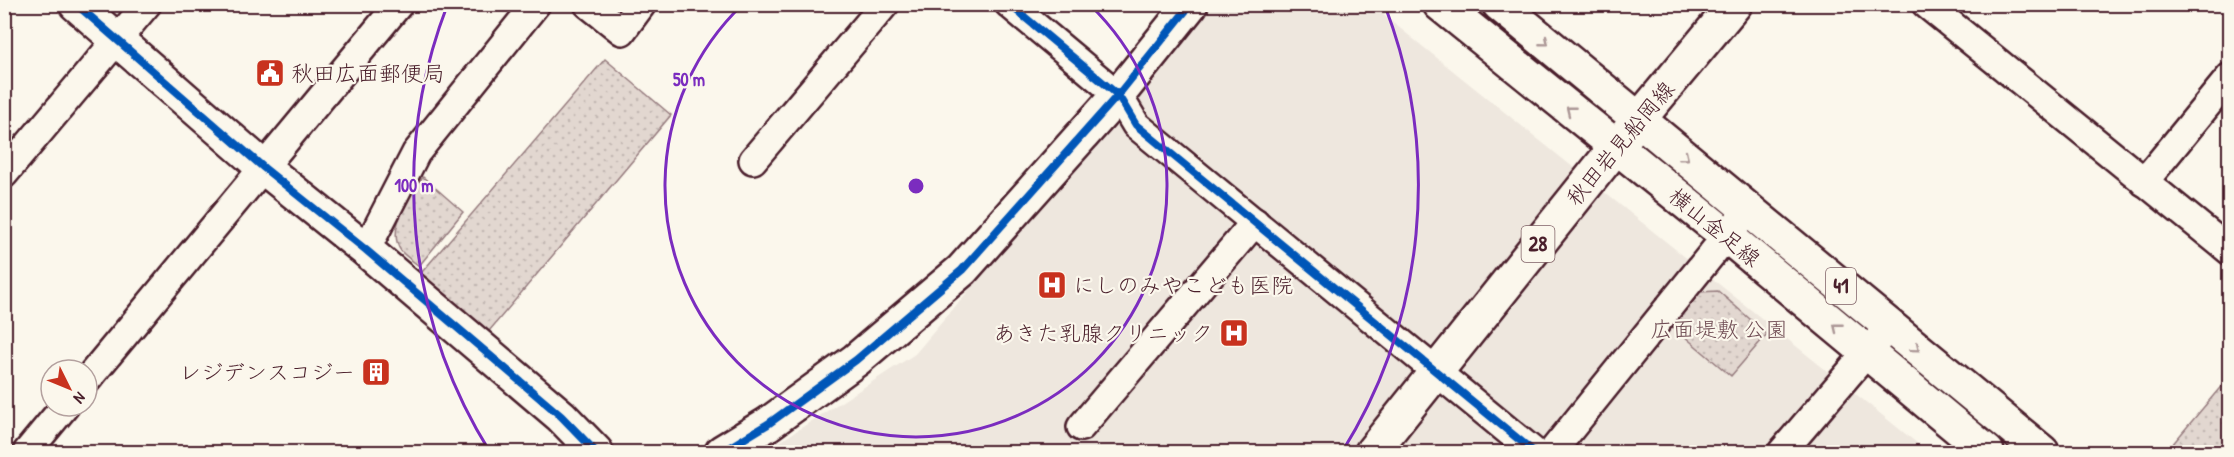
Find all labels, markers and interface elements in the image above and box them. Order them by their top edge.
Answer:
one-way arrow [1538,34,1549,45]
public building icon: 秋田広面郵便局 [254,57,286,89]
place label: 秋田広面郵便局 [291,58,445,88]
text: 50 m [673,67,705,92]
street label: 秋田岩見船岡線 [1559,74,1681,212]
one-way arrow [1566,106,1577,117]
one-way arrow [1678,149,1689,160]
text: 100 m [394,173,434,198]
centre of rings [906,176,926,196]
street label: 横山金足線 [1663,181,1767,273]
road number: 28 [1522,226,1554,262]
road number: 41 [1826,268,1856,304]
hospital icon: にしのみやこども医院 [1036,269,1068,301]
place label: にしのみやこども医院 [1073,270,1293,300]
park label: 広面堤敷 公園 [1650,314,1788,344]
hospital icon: あきた乳腺クリニック [1218,317,1250,349]
place label: あきた乳腺クリニック [993,318,1213,348]
one-way arrow [1833,323,1844,334]
one-way arrow [1909,341,1920,352]
building icon: レジデンスコジー [360,356,392,388]
place label: レジデンスコジー [179,357,355,387]
north arrow [39,358,99,418]
text: N [69,388,91,409]

